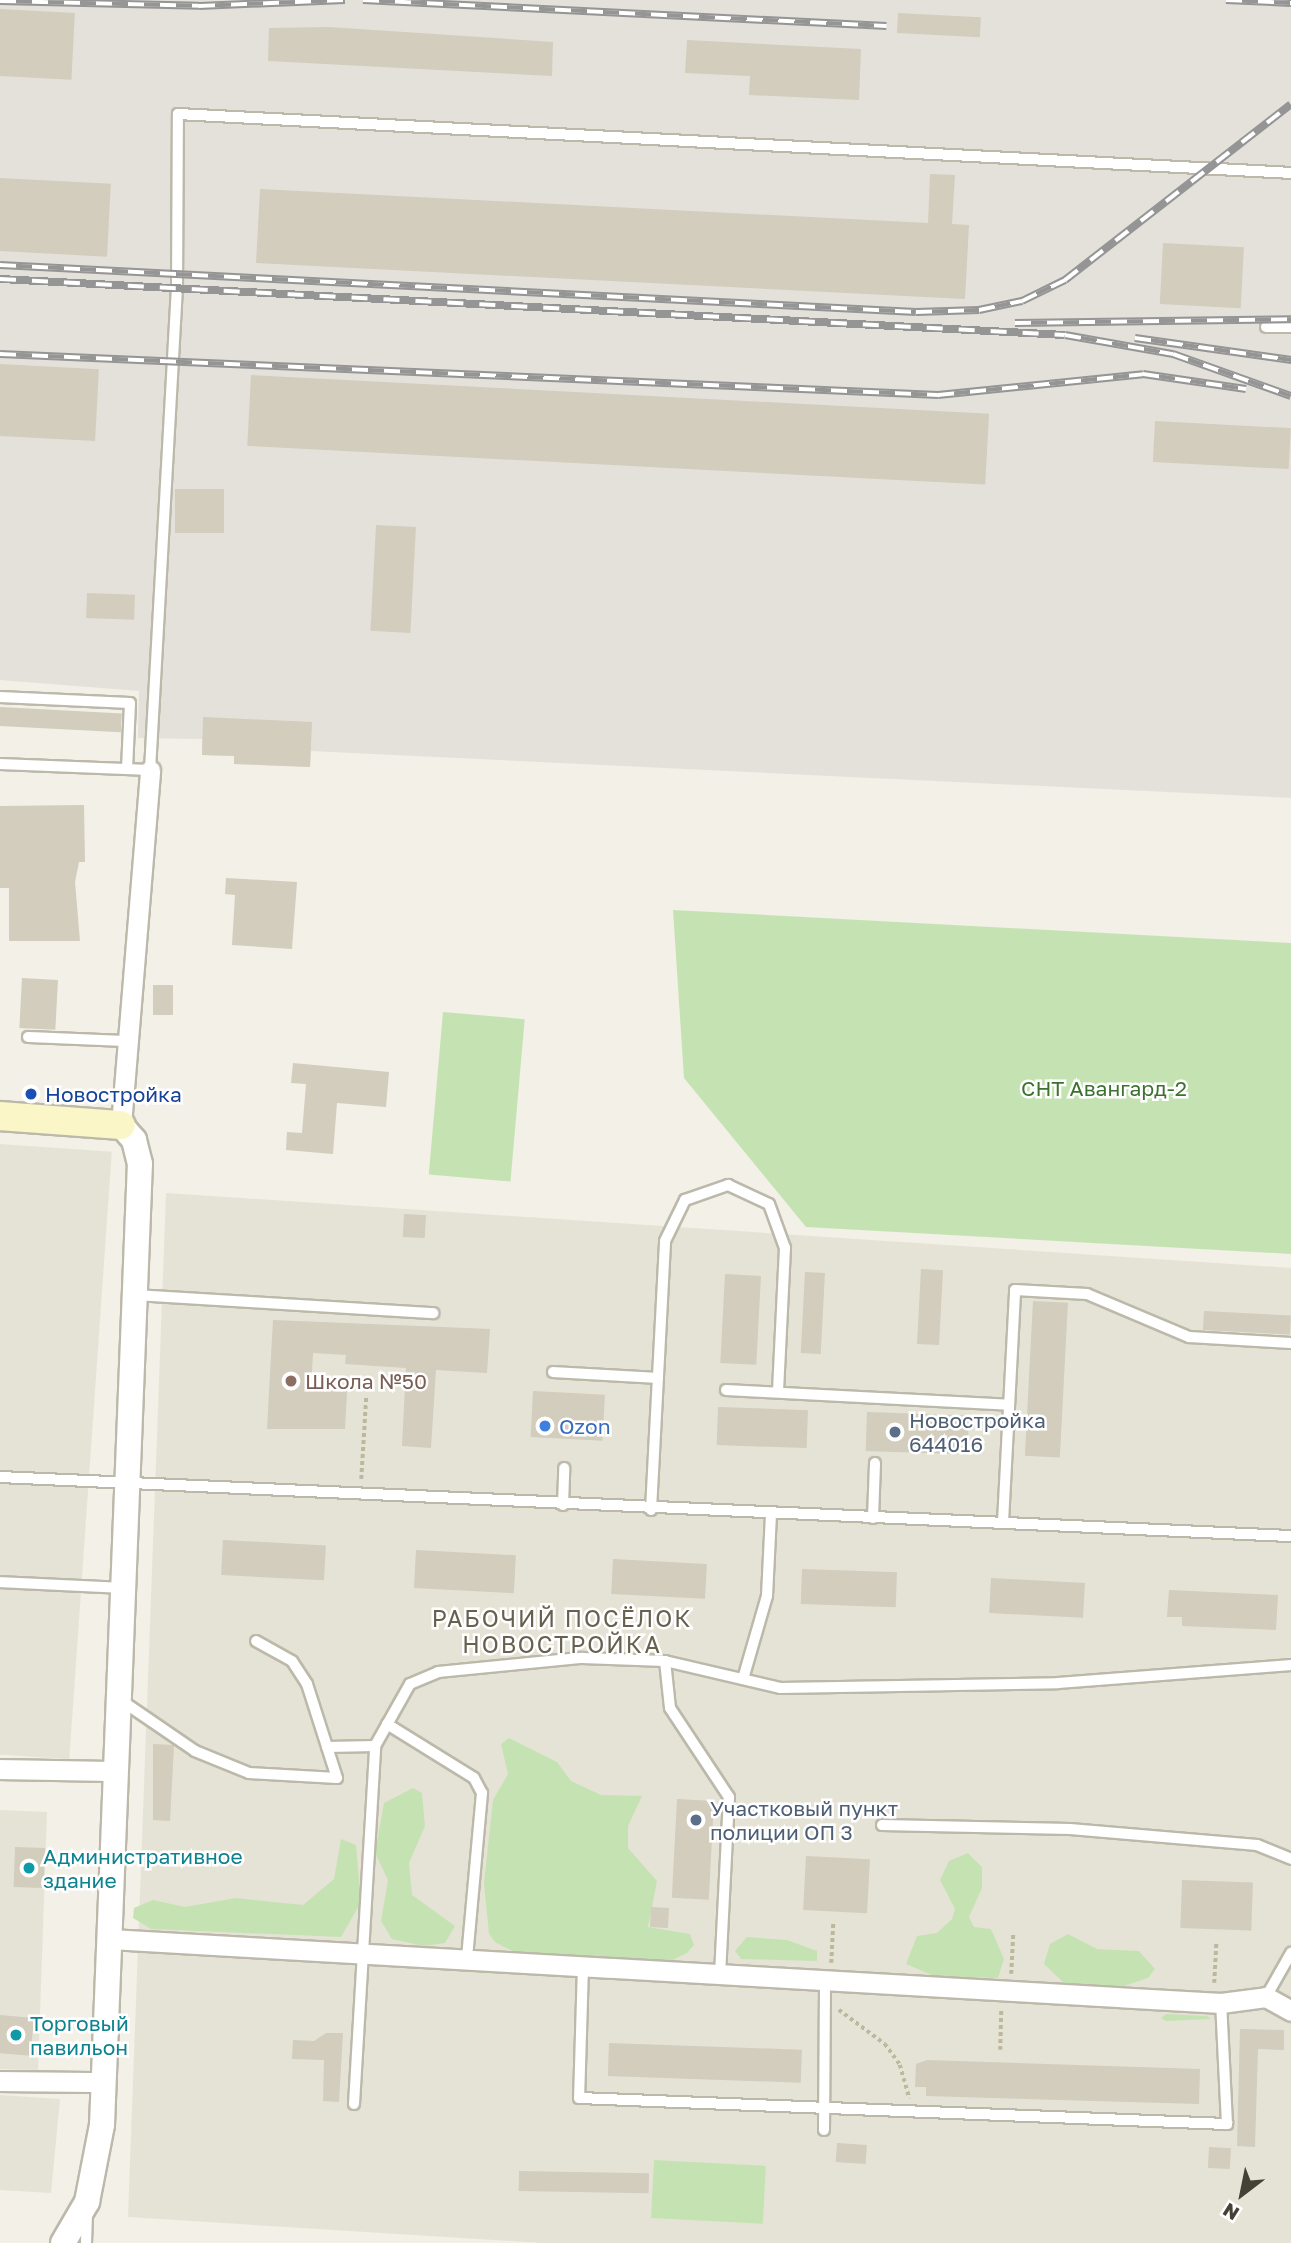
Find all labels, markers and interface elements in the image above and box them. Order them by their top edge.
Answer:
park label: СНТ Авангард-2 [1021,1075,1187,1101]
place label: Новостройка [45,1081,182,1107]
marker: Новостройка [23,1086,39,1102]
place label: Школа №50 [305,1368,427,1394]
marker: Школа №50 [283,1373,299,1389]
place label: Новостройка 644016 [909,1407,1046,1457]
place label: Ozon [559,1413,611,1439]
marker: Ozon [537,1418,553,1434]
marker: Новостройка 644016 [887,1424,903,1440]
district label: РАБОЧИЙ ПОСЁЛОК НОВОСТРОЙКА [434,1604,690,1658]
place label: Участковый пункт полиции ОП 3 [710,1795,898,1845]
marker: Участковый пункт полиции ОП 3 [688,1812,704,1828]
place label: Административное здание [43,1843,243,1893]
marker: Административное здание [21,1860,37,1876]
place label: Торговый павильон [30,2010,129,2060]
marker: Торговый павильон [8,2027,24,2043]
north arrow [1207,2159,1277,2229]
text: N [1218,2199,1243,2226]

